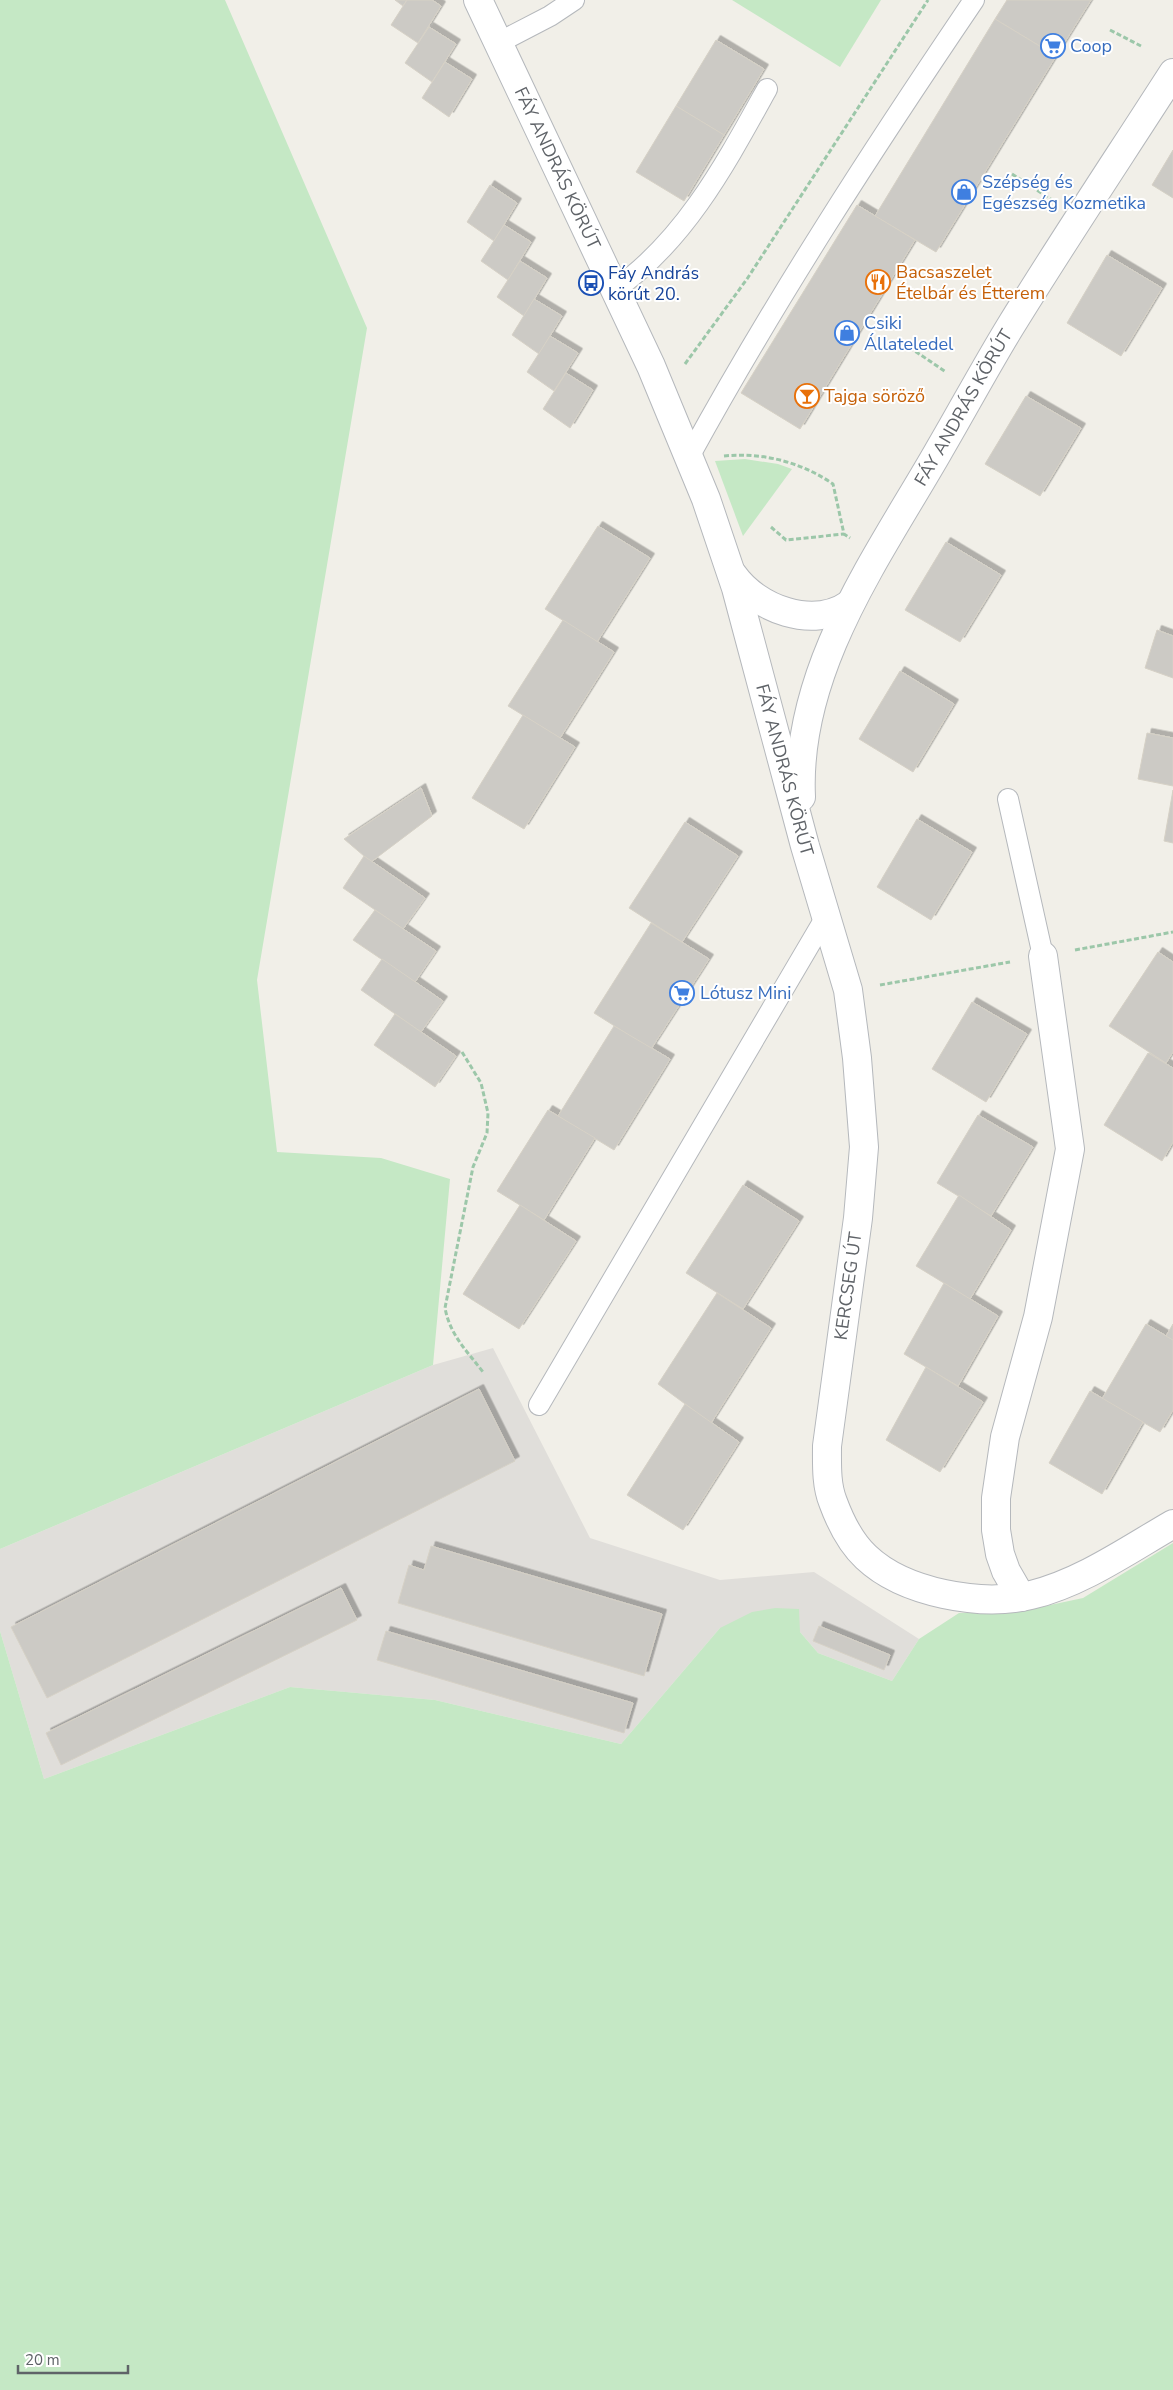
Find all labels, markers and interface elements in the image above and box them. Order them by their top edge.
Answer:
supermarket icon: Coop [1040,33,1066,59]
place label: Coop [1070,34,1112,58]
street label: FÁY ANDRÁS KÖRÚT [509,83,606,253]
place label: Szépség és Egészség Kozmetika [982,170,1146,215]
shop icon: Szépség és Egészség Kozmetika [951,179,977,205]
place label: Bacsaszelet Ételbár és Étterem [896,260,1045,305]
place label: Fáy András körút 20. [608,261,699,306]
restaurant icon: Bacsaszelet Ételbár és Étterem [865,269,891,295]
bus stop icon: Fáy András körút 20. [578,270,604,296]
place label: Csiki Állateledel [864,311,954,356]
shop icon: Csiki Állateledel [834,320,860,346]
street label: FÁY ANDRÁS KÖRÚT [909,325,1018,490]
bar icon: Tajga söröző [794,383,820,409]
place label: Tajga söröző [824,384,925,408]
street label: FÁY ANDRÁS KÖRÚT [750,681,819,859]
supermarket icon: Lótusz Mini [669,980,695,1006]
place label: Lótusz Mini [700,981,792,1005]
street label: KERCSEG ÚT [829,1230,867,1342]
scale bar [18,2342,128,2374]
text: 20 m [25,2350,60,2370]

